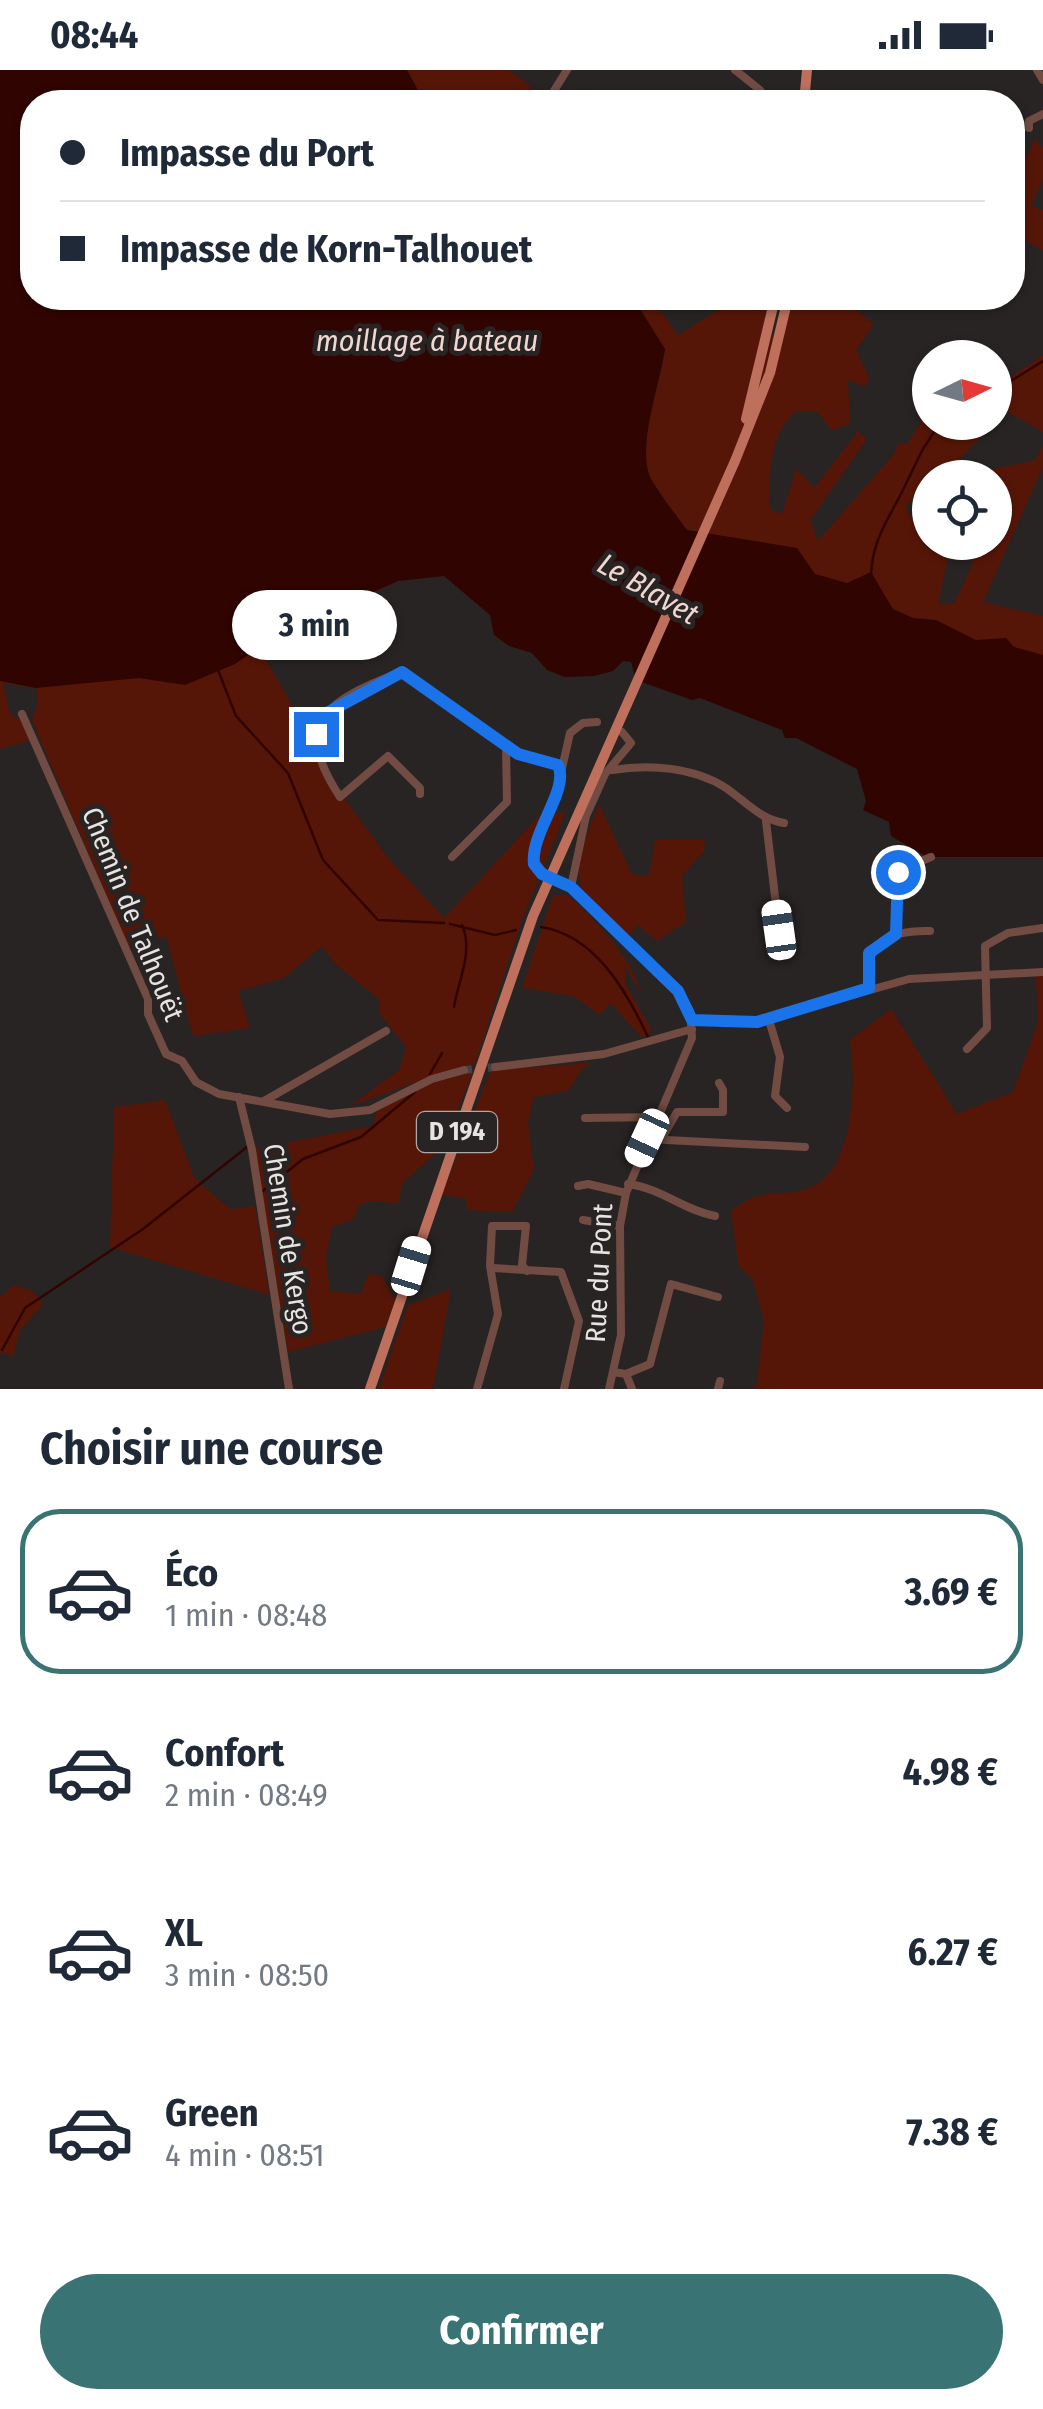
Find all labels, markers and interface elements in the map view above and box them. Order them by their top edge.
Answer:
text: 08:44 [50,12,138,58]
text: Impasse du Port [120,130,374,176]
text: Impasse de Korn-Talhouet [120,226,532,272]
water label: moillage à bateau [316,323,538,359]
north arrow [912,340,1012,440]
map controls [912,340,1012,560]
button: locate [912,460,1012,560]
water label: Le Blavet [591,546,705,632]
callout: 3 min [234,589,398,659]
text: 3 min [279,606,350,644]
route end [294,712,339,757]
street label: Chemin de Talhouët [75,802,191,1026]
route start [876,850,921,895]
car [760,898,798,962]
car [621,1104,673,1172]
road number: D 194 [417,1112,497,1152]
street label: Chemin de Kergo [257,1141,319,1337]
street label: Rue du Pont [579,1202,619,1343]
car [388,1233,434,1299]
text: Choisir une course [40,1422,383,1476]
icon: car [45,1547,135,1637]
text: Éco [165,1550,218,1596]
text: 3.69 € [904,1569,998,1615]
text: 1 min · 08:48 [165,1596,327,1634]
icon: car [45,1727,135,1817]
text: Confort [165,1730,284,1776]
text: 4.98 € [903,1749,998,1795]
text: 2 min · 08:49 [165,1776,328,1814]
icon: car [45,1907,135,1997]
text: XL [165,1910,203,1956]
text: 6.27 € [908,1929,998,1975]
text: 3 min · 08:50 [165,1956,329,1994]
icon: car [45,2087,135,2177]
text: Green [165,2090,259,2136]
text: 7.38 € [906,2109,998,2155]
text: 4 min · 08:51 [165,2136,325,2174]
button: Confirmer [40,2274,1003,2389]

